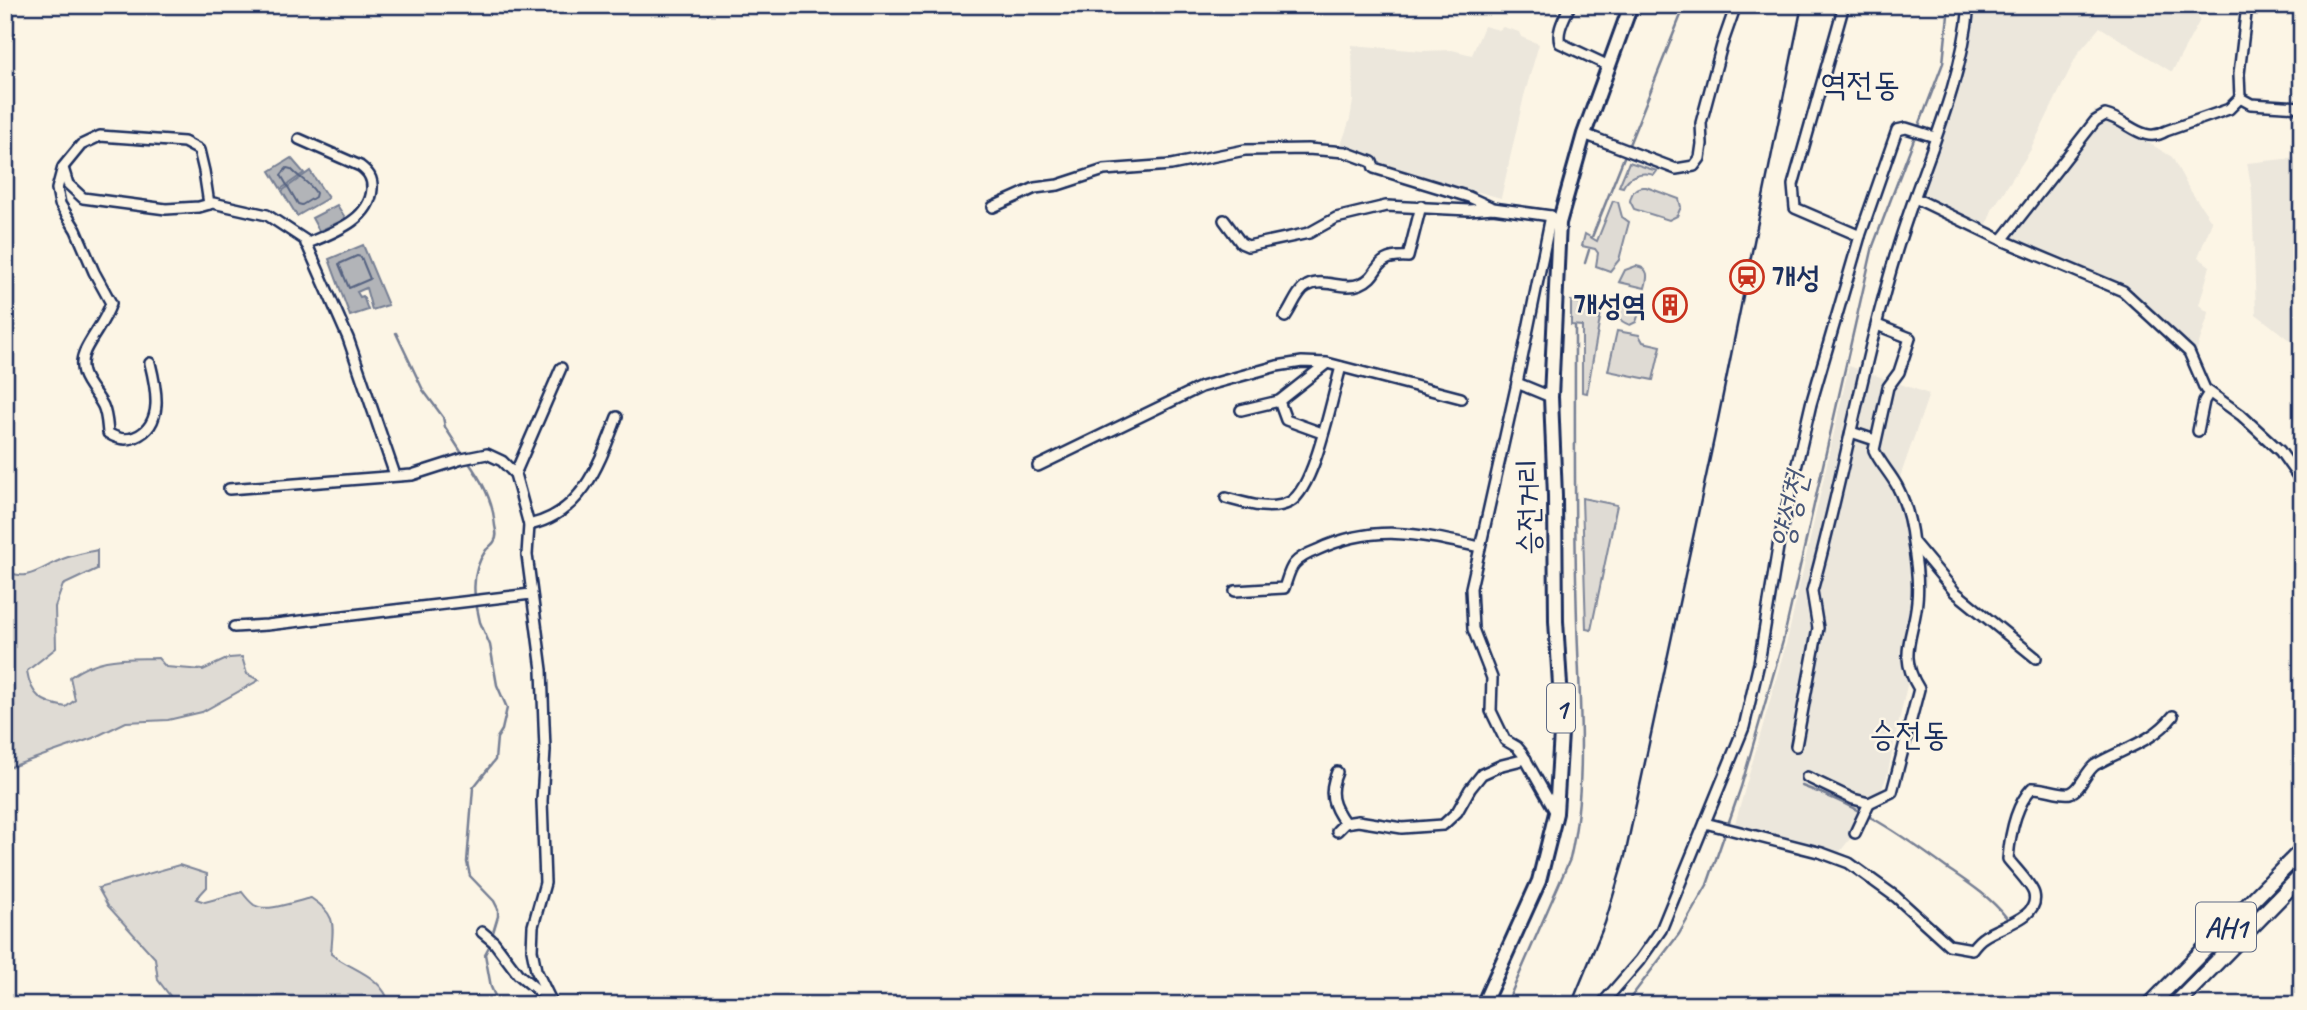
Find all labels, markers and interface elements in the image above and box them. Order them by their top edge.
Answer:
district label: 역전동 [1820,63,1900,105]
station icon: 개성 [1728,258,1766,296]
place label: 개성 [1772,258,1820,296]
place label: 개성역 [1574,286,1646,324]
building icon: 개성역 [1651,286,1689,324]
street label: 승전거리 [1508,458,1548,556]
water label: 양성천 [1760,465,1818,552]
road number: 1 [1547,684,1575,732]
district label: 승전동 [1869,713,1949,755]
road number: AH1 [2196,902,2256,951]

